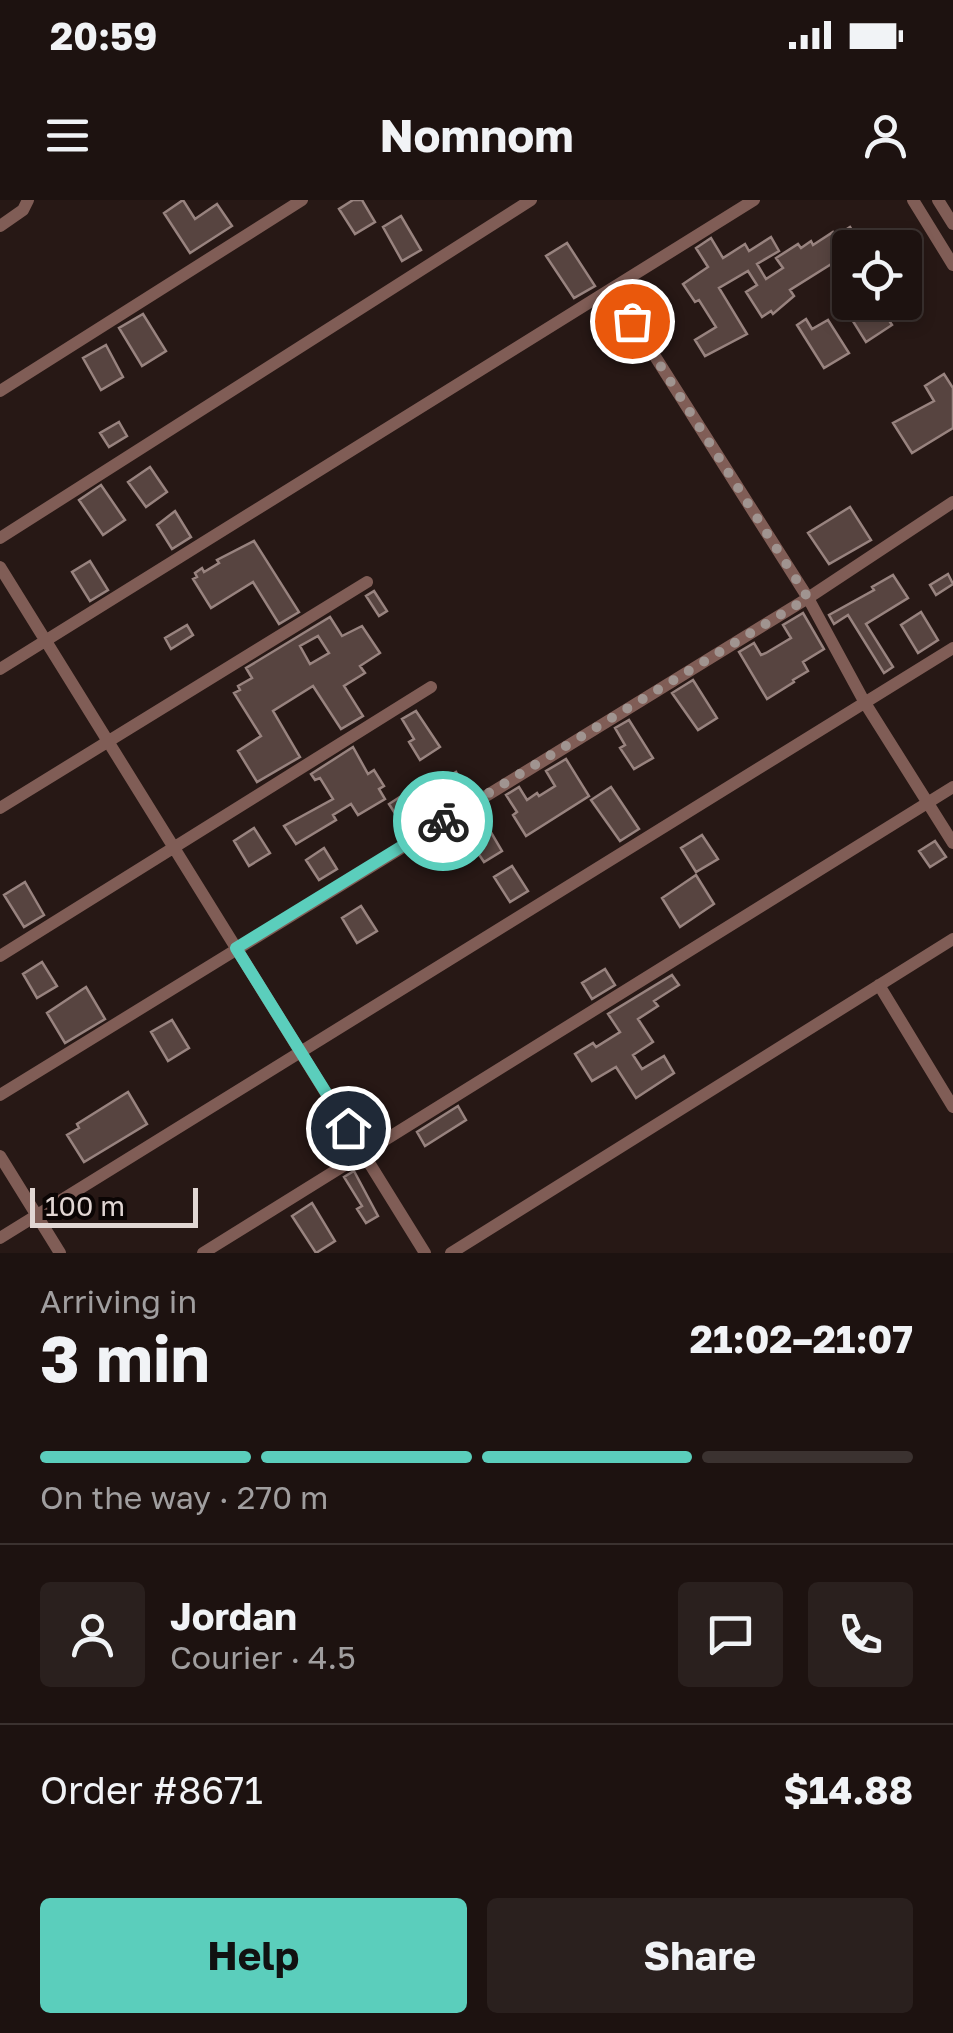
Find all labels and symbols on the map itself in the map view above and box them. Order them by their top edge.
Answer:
pin [590,279,675,364]
courier [393,771,493,871]
pin [306,1086,391,1171]
scale bar [30,1183,198,1228]

